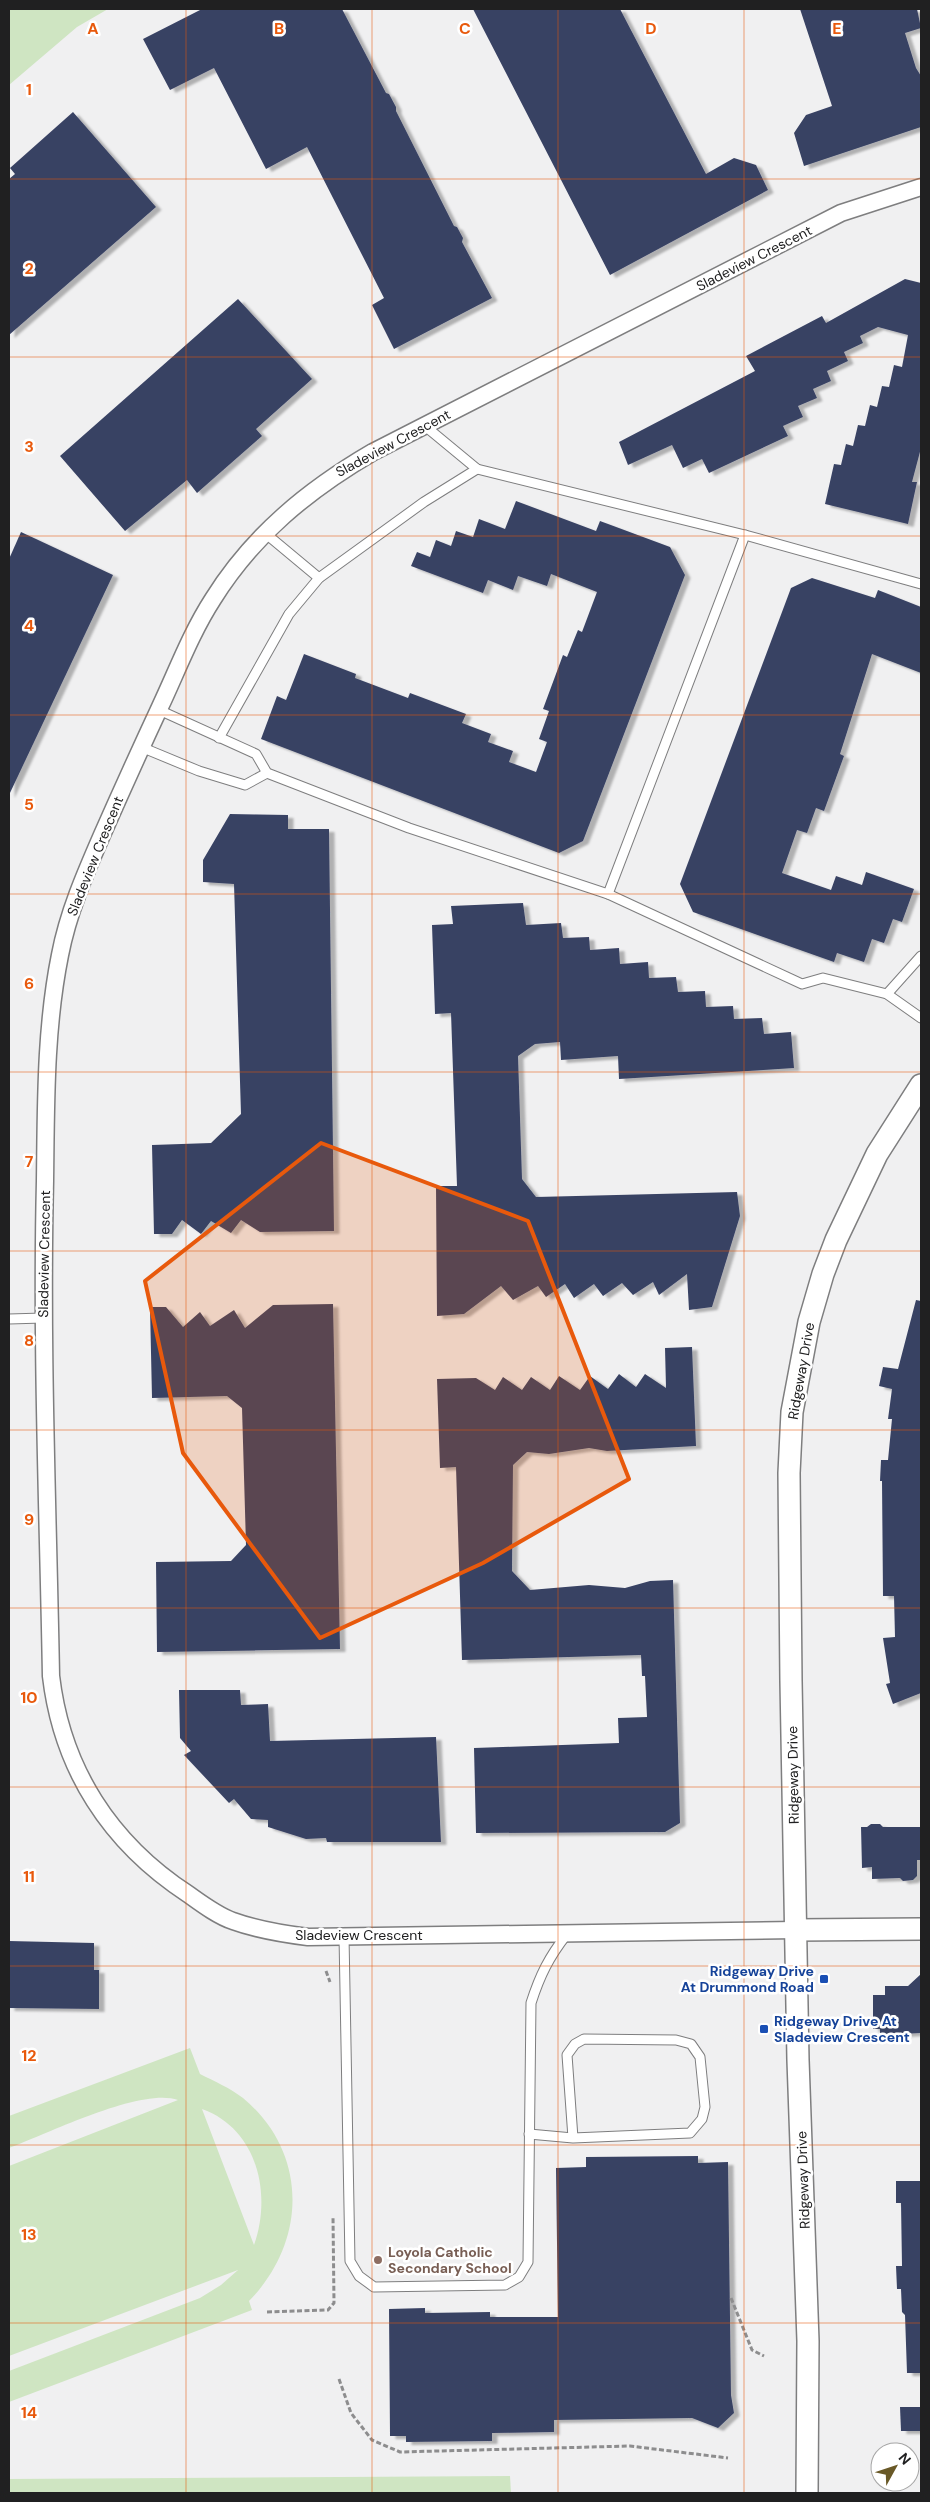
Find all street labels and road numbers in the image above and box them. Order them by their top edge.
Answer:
street label: Sladeview Crescent [693,221,815,295]
street label: Sladeview Crescent [332,405,454,481]
street label: Sladeview Crescent [63,793,127,919]
street label: Sladeview Crescent [34,1190,54,1318]
street label: Ridgeway Drive [784,1321,818,1421]
street label: Ridgeway Drive [783,1726,803,1824]
street label: Sladeview Crescent [295,1926,423,1944]
street label: Ridgeway Drive [792,2131,814,2229]

